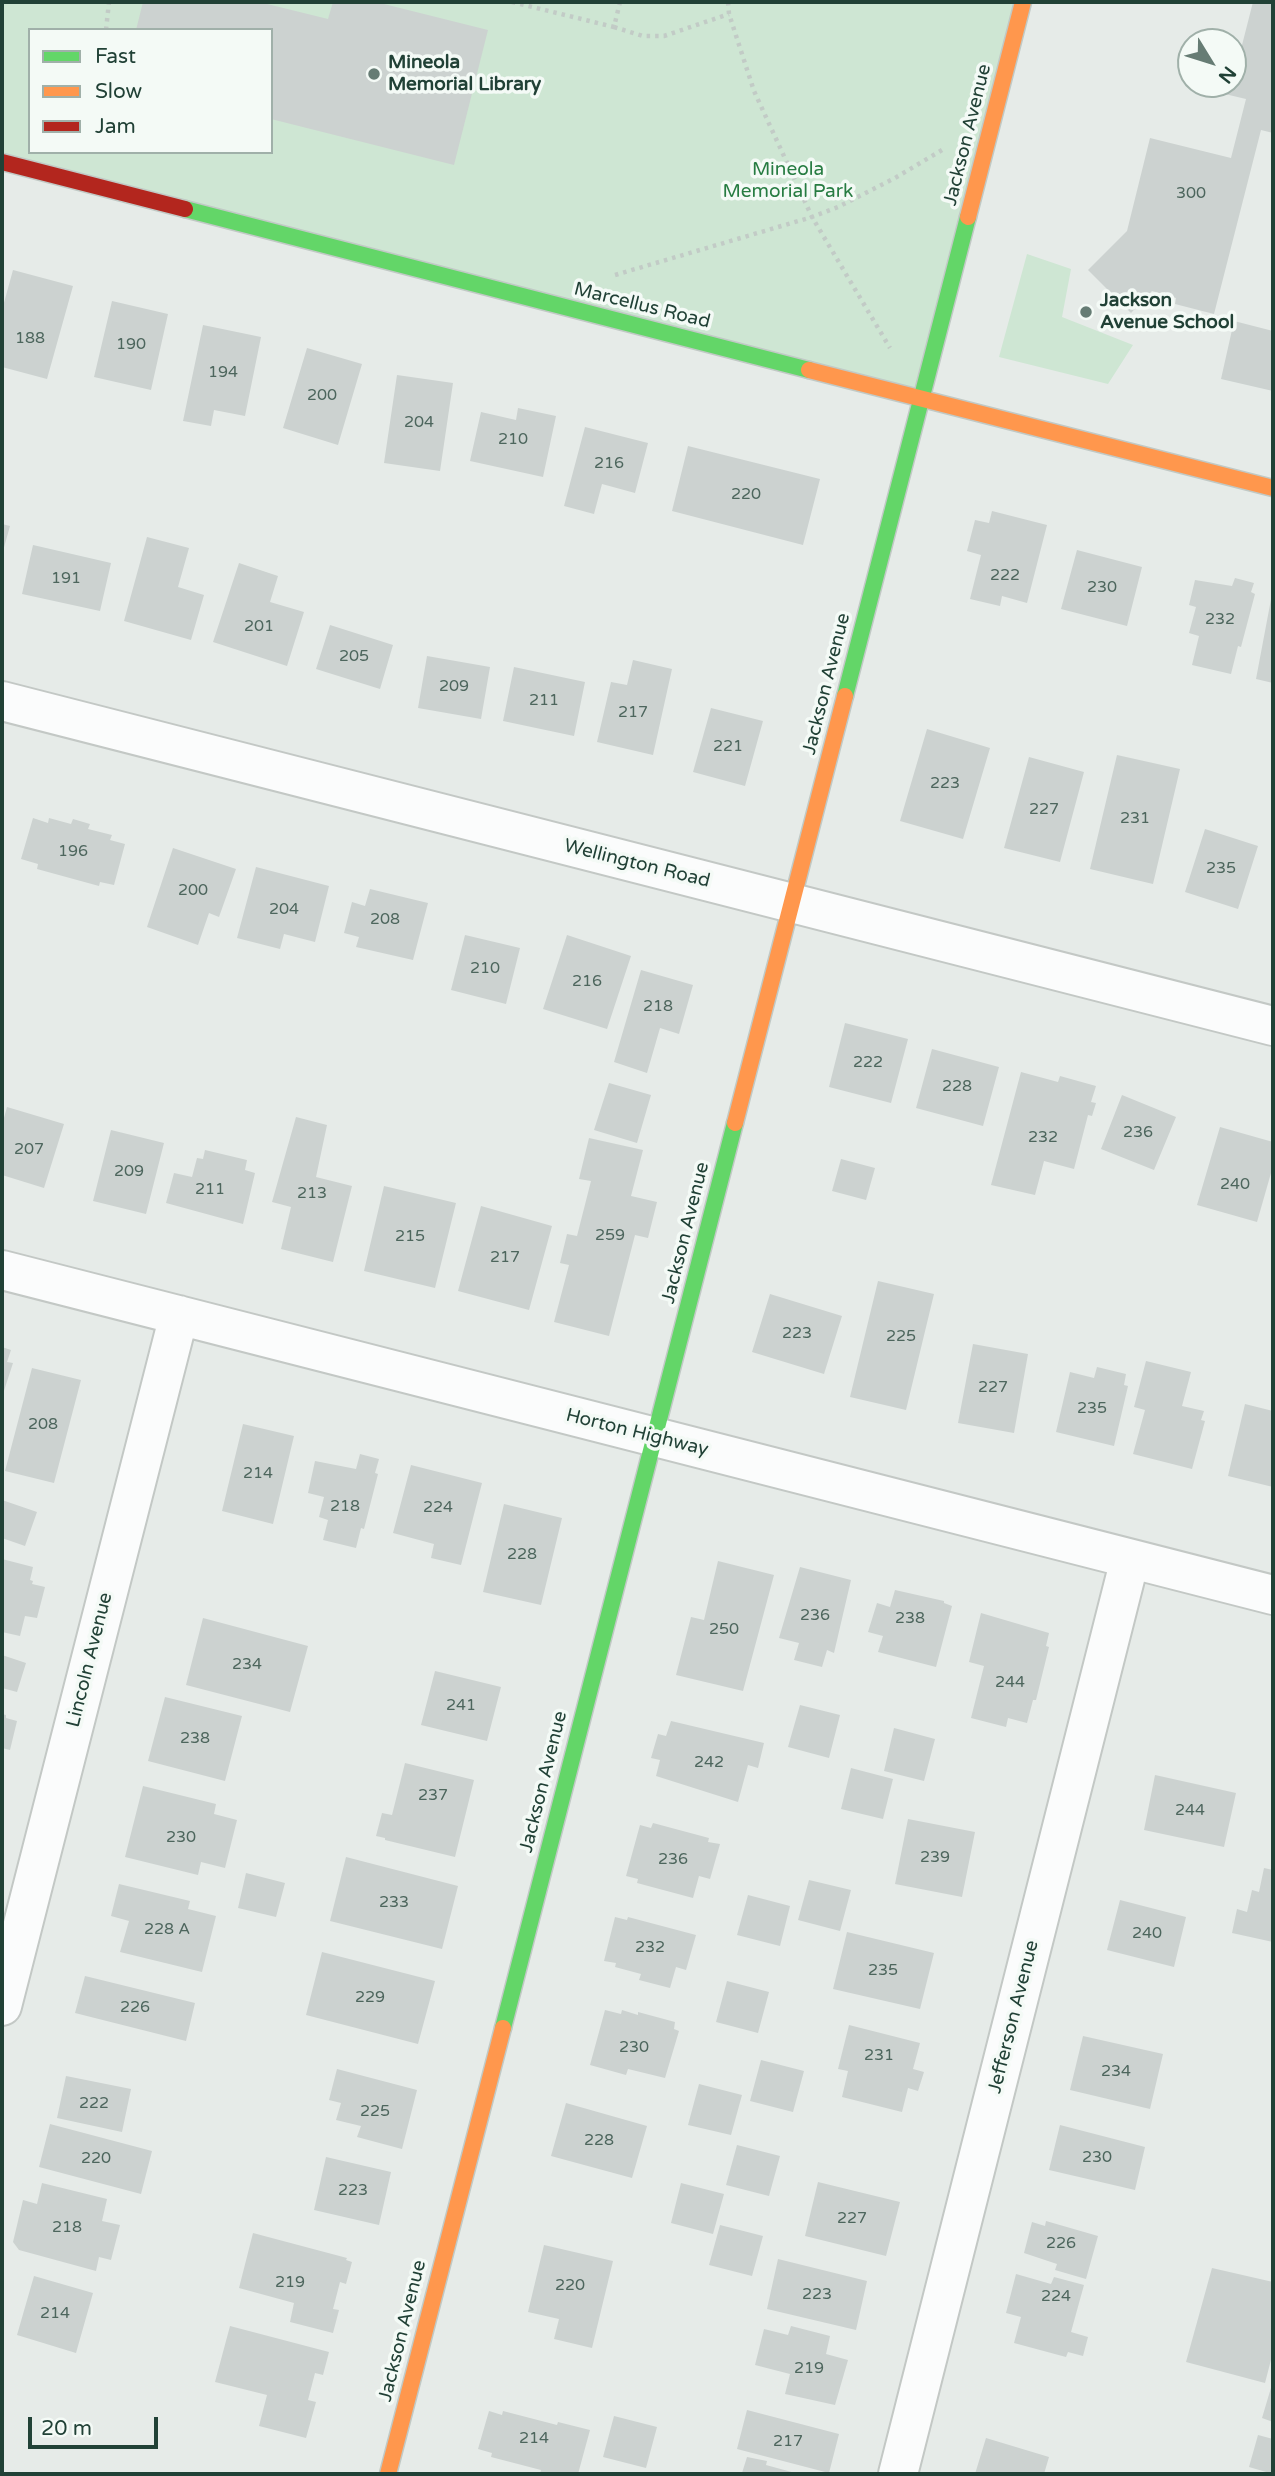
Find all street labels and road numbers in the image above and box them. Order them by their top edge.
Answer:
street label: Jackson Avenue [939,62,997,208]
street label: Marcellus Road [571,278,713,334]
street label: Jackson Avenue [798,611,856,757]
street label: Wellington Road [562,835,712,893]
street label: Jackson Avenue [657,1160,715,1306]
street label: Horton Highway [563,1404,711,1462]
street label: Lincoln Avenue [62,1590,118,1730]
street label: Jackson Avenue [515,1709,573,1855]
street label: Jefferson Avenue [984,1938,1044,2096]
street label: Jackson Avenue [374,2258,432,2404]

